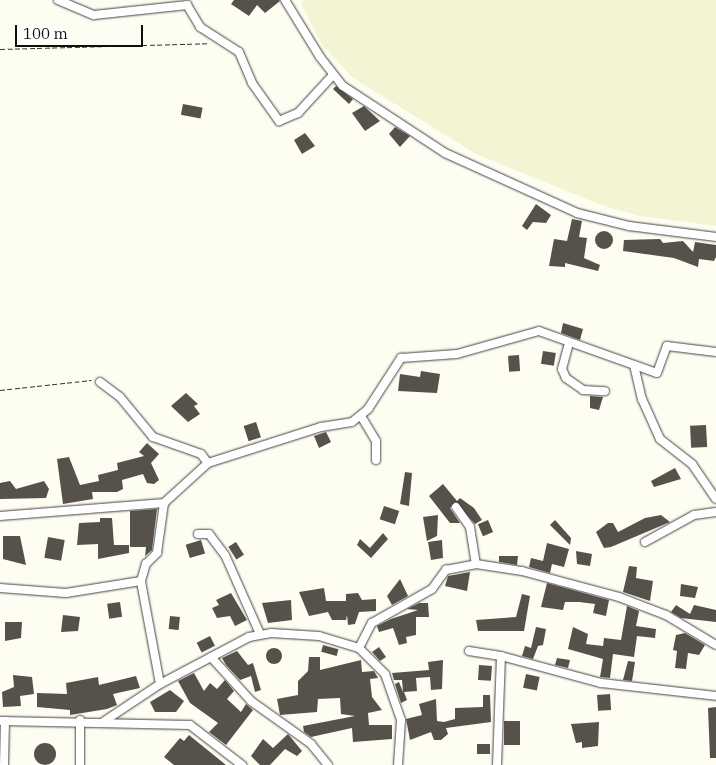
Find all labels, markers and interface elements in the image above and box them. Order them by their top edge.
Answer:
scale bar [18,15,145,47]
text: 100 m [23,24,68,43]

